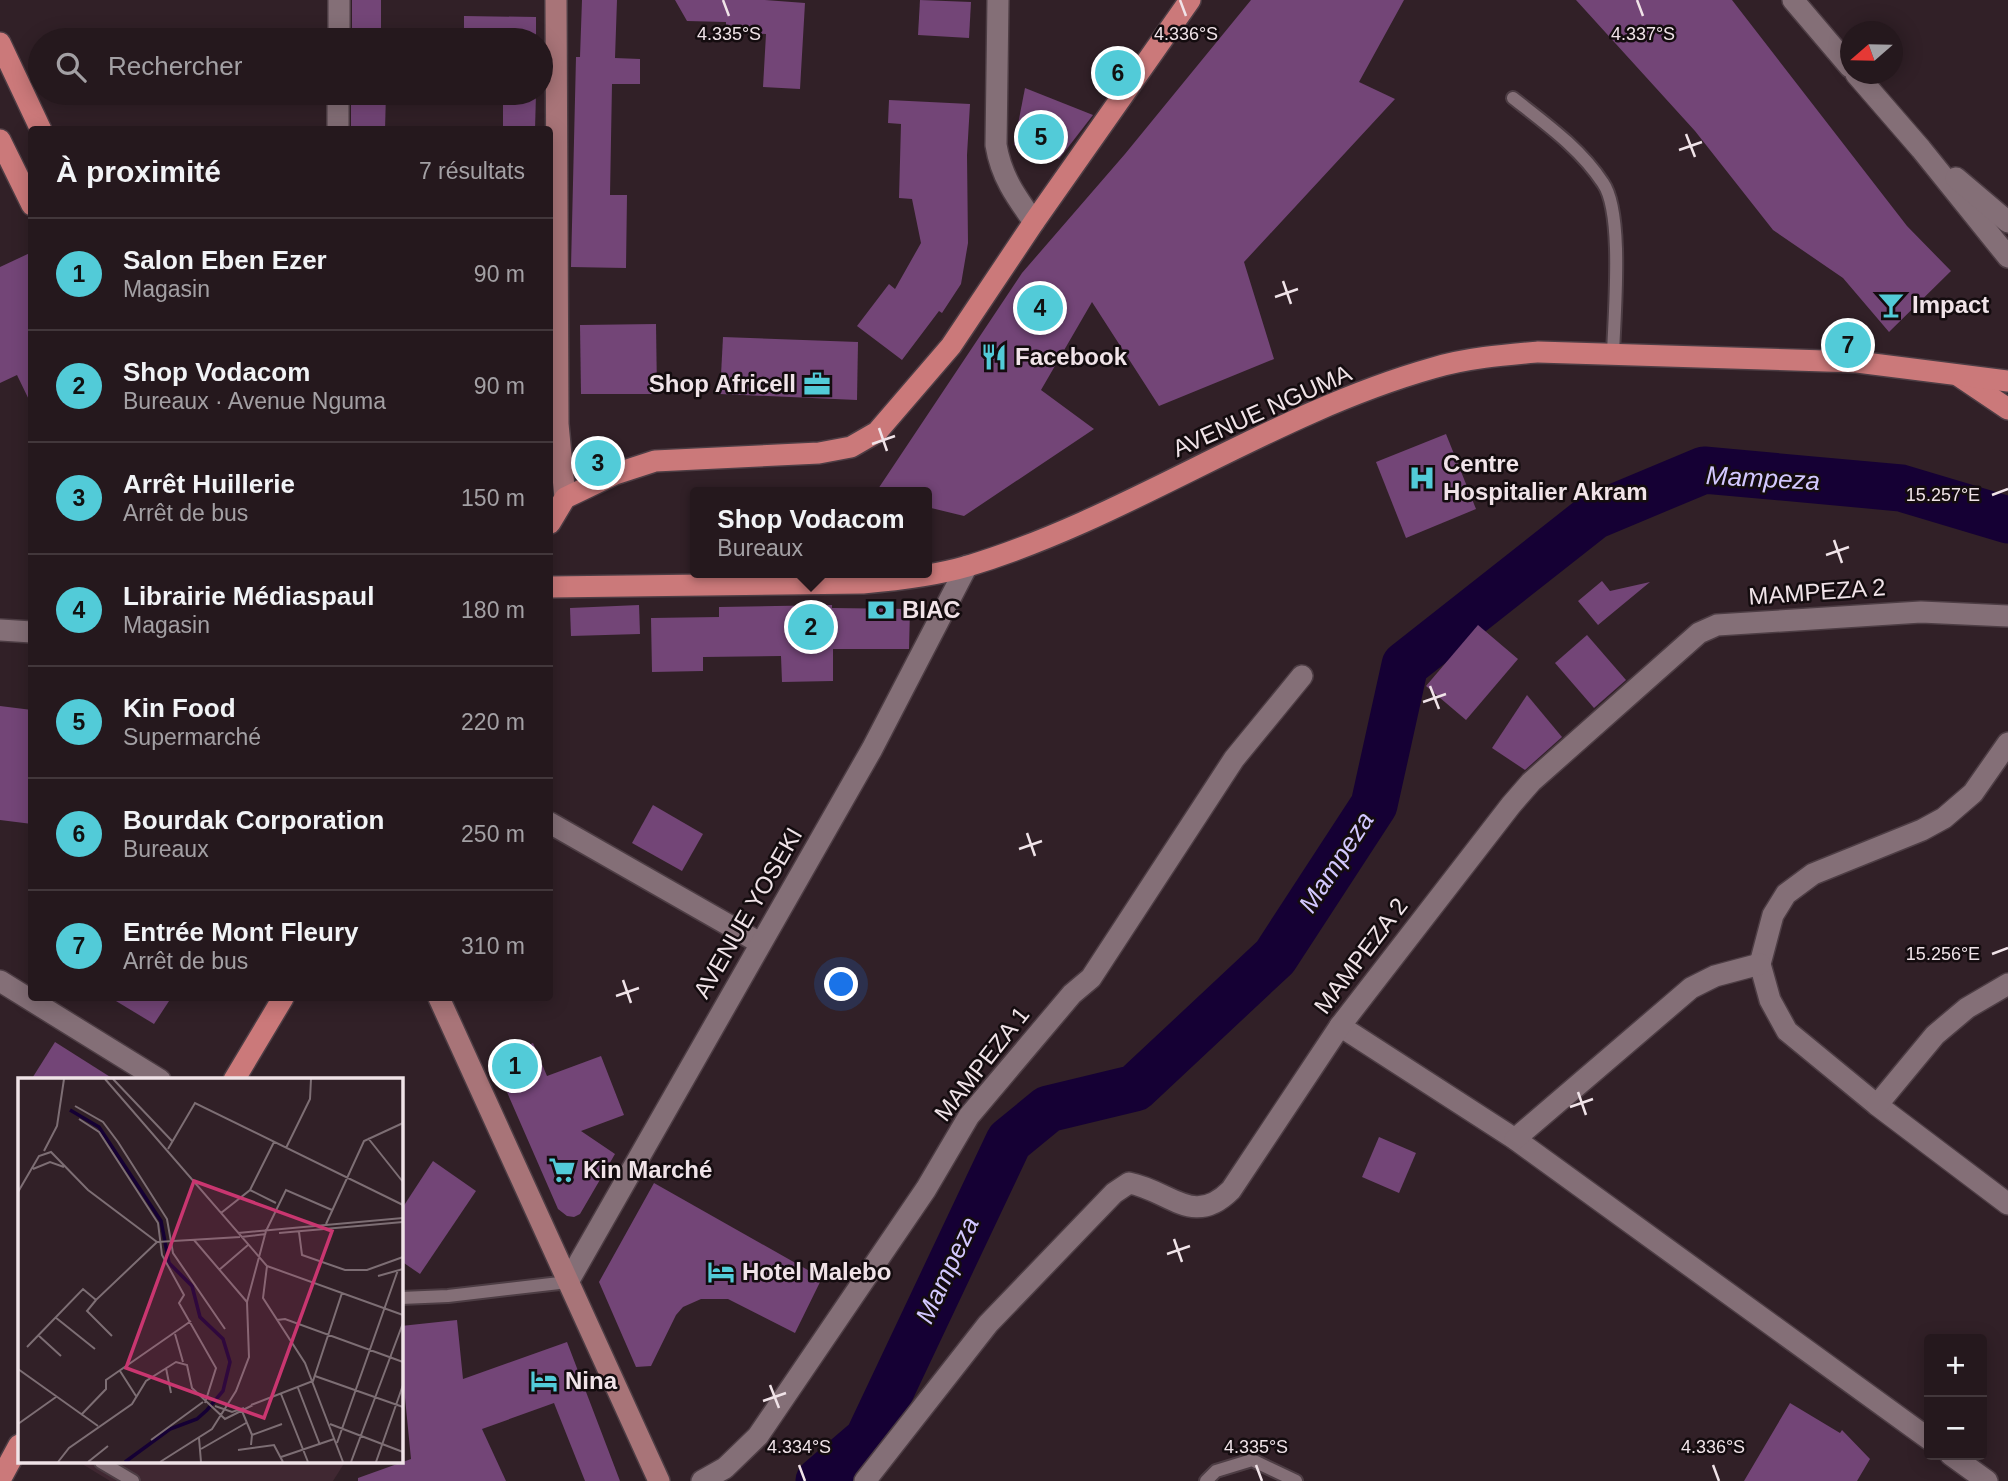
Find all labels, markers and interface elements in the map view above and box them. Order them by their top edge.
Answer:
north arrow [1840,21,1903,84]
text: 4.335°S [697,24,761,44]
text: 4.336°S [1154,24,1218,44]
text: 4.337°S [1611,24,1675,44]
search box [28,28,553,105]
pin: 6 [1095,47,1141,99]
icon: search [52,48,90,86]
text: Rechercher [108,51,242,81]
pin: 5 [1018,111,1064,163]
text: À proximité [56,155,221,188]
text: 7 résultats [419,158,525,184]
text: Salon Eben Ezer [123,245,327,275]
text: 1 [73,261,85,287]
text: 90 m [474,261,525,287]
text: Magasin [123,276,210,302]
pin: 4 [1017,282,1063,334]
bar icon: Impact [1876,290,1906,320]
place label: Impact [1912,291,1989,318]
pin: 7 [1825,319,1871,371]
restaurant icon: Facebook [979,342,1009,372]
place label: Facebook [1015,343,1128,370]
text: Shop Vodacom [123,357,310,387]
street label: AVENUE NGUMA [1168,359,1355,462]
office icon: Shop Africell [802,369,832,399]
place label: Shop Africell [649,370,796,397]
text: 2 [73,373,85,399]
text: 90 m [474,373,525,399]
text: Bureaux · Avenue Nguma [123,388,386,414]
pin: 3 [575,437,621,489]
place label: Centre Hospitalier Akram [1443,450,1648,505]
water label: Mampeza [1705,460,1821,496]
hospital icon: Centre Hospitalier Akram [1407,463,1437,493]
text: Arrêt Huillerie [123,469,295,499]
text: 3 [73,485,85,511]
text: 150 m [461,485,525,511]
text: 15.257°E [1906,485,1980,505]
popup [690,487,932,578]
text: Arrêt de bus [123,500,248,526]
text: Shop Vodacom [717,504,905,534]
text: Bureaux [717,535,803,561]
street label: MAMPEZA 2 [1748,573,1886,610]
text: Librairie Médiaspaul [123,581,374,611]
bank icon: BIAC [866,595,896,625]
place label: BIAC [902,596,961,623]
text: 4 [73,597,85,623]
text: 180 m [461,597,525,623]
pin: 2 [788,601,834,653]
text: Magasin [123,612,210,638]
text: Kin Food [123,693,236,723]
text: 5 [73,709,85,735]
text: 220 m [461,709,525,735]
text: Supermarché [123,724,261,750]
text: Bourdak Corporation [123,805,384,835]
water label: Mampeza [1292,806,1380,918]
text: 6 [73,821,85,847]
text: 250 m [461,821,525,847]
street label: AVENUE YOSEKI [688,823,807,1003]
text: Bureaux [123,836,209,862]
street label: MAMPEZA 2 [1308,893,1413,1019]
text: Entrée Mont Fleury [123,917,358,947]
text: 7 [73,933,85,959]
text: 310 m [461,933,525,959]
text: 15.256°E [1906,944,1980,964]
text: Arrêt de bus [123,948,248,974]
your location [824,967,858,1001]
street label: MAMPEZA 1 [929,1001,1035,1126]
pin: 1 [492,1040,538,1092]
inset map [18,1078,402,1464]
supermarket icon: Kin Marché [547,1155,577,1185]
place label: Kin Marché [583,1156,712,1183]
water label: Mampeza [909,1212,985,1328]
hotel icon: Hotel Malebo [706,1257,736,1287]
place label: Hotel Malebo [742,1258,891,1285]
map controls [1924,1334,1987,1460]
button: + [1924,1334,1987,1397]
hotel icon: Nina [529,1366,559,1396]
place label: Nina [565,1367,618,1394]
button: − [1924,1397,1987,1460]
text: 4.334°S [767,1437,831,1457]
text: 4.335°S [1224,1437,1288,1457]
text: 4.336°S [1681,1437,1745,1457]

